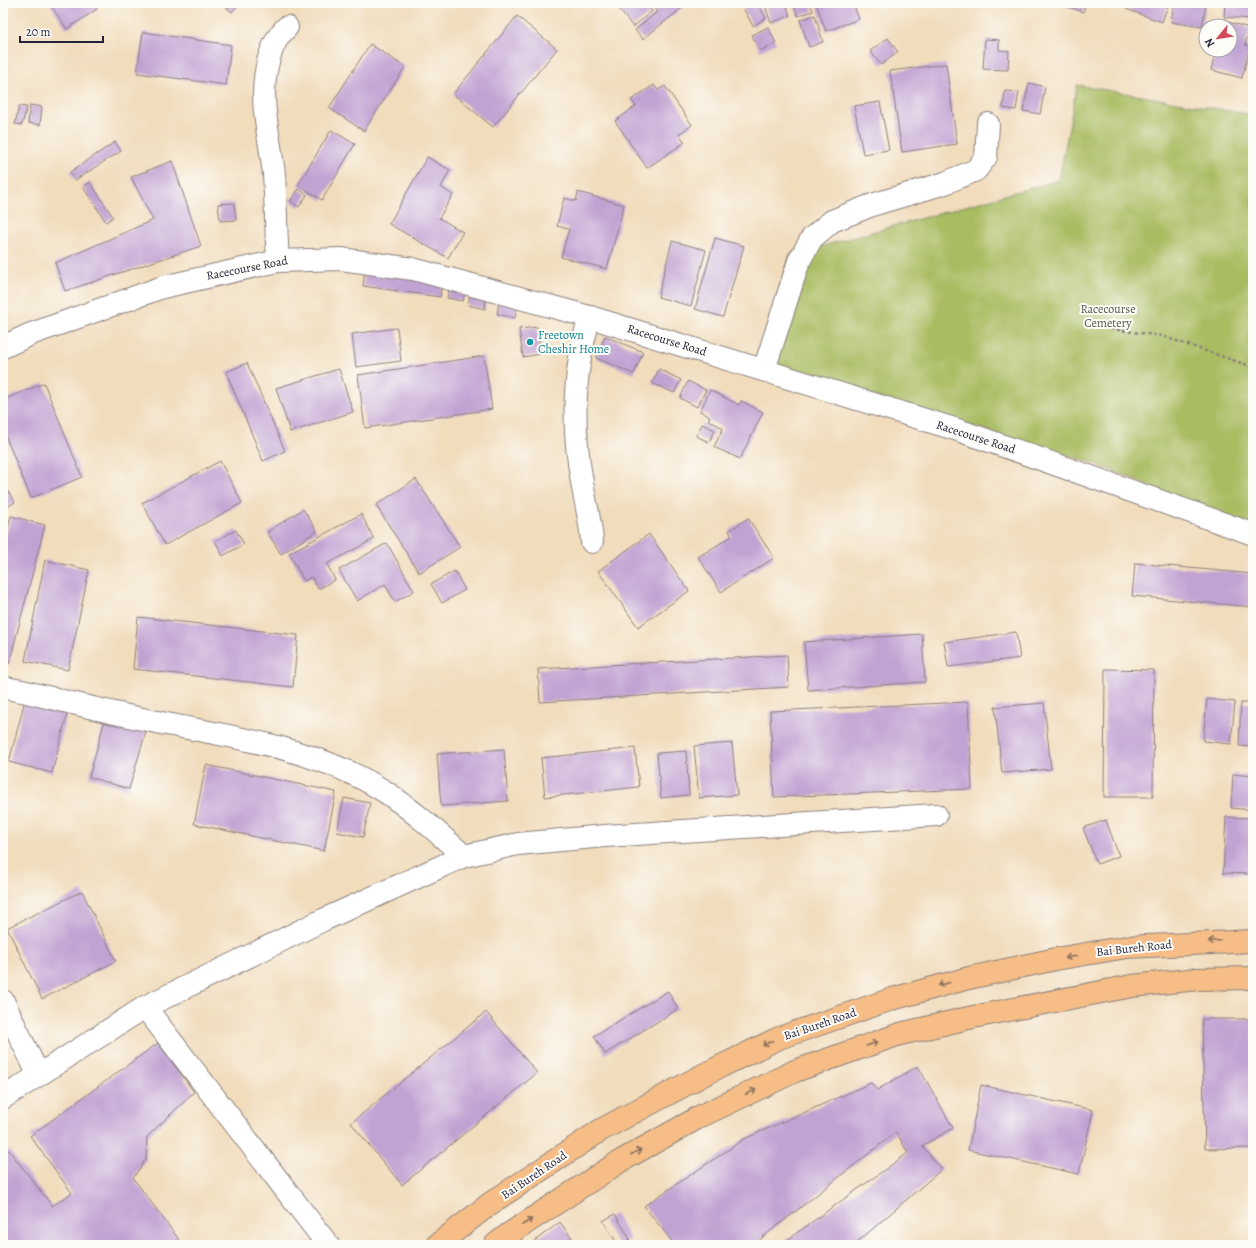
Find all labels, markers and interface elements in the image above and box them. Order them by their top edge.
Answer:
scale bar [20,18,103,44]
north arrow [1198,18,1238,58]
text: 20 m [26,24,50,40]
text: N [1201,36,1218,50]
street label: Racecourse Road [205,252,290,284]
park label: Racecourse Cemetery [1080,301,1136,331]
street label: Racecourse Road [625,320,709,360]
place label: Freetown Cheshir Home [538,327,609,357]
marker: Freetown Cheshir Home [525,337,535,347]
street label: Racecourse Road [934,417,1018,458]
street label: Bai Bureh Road [1095,936,1173,960]
one-way arrow [1208,938,1221,945]
one-way arrow [1065,953,1078,961]
one-way arrow [938,981,951,989]
street label: Bai Bureh Road [782,1004,859,1044]
one-way arrow [762,1040,774,1048]
one-way arrow [865,1040,878,1047]
one-way arrow [745,1088,757,1095]
street label: Bai Bureh Road [498,1147,570,1203]
one-way arrow [630,1148,642,1155]
one-way arrow [521,1218,532,1226]

